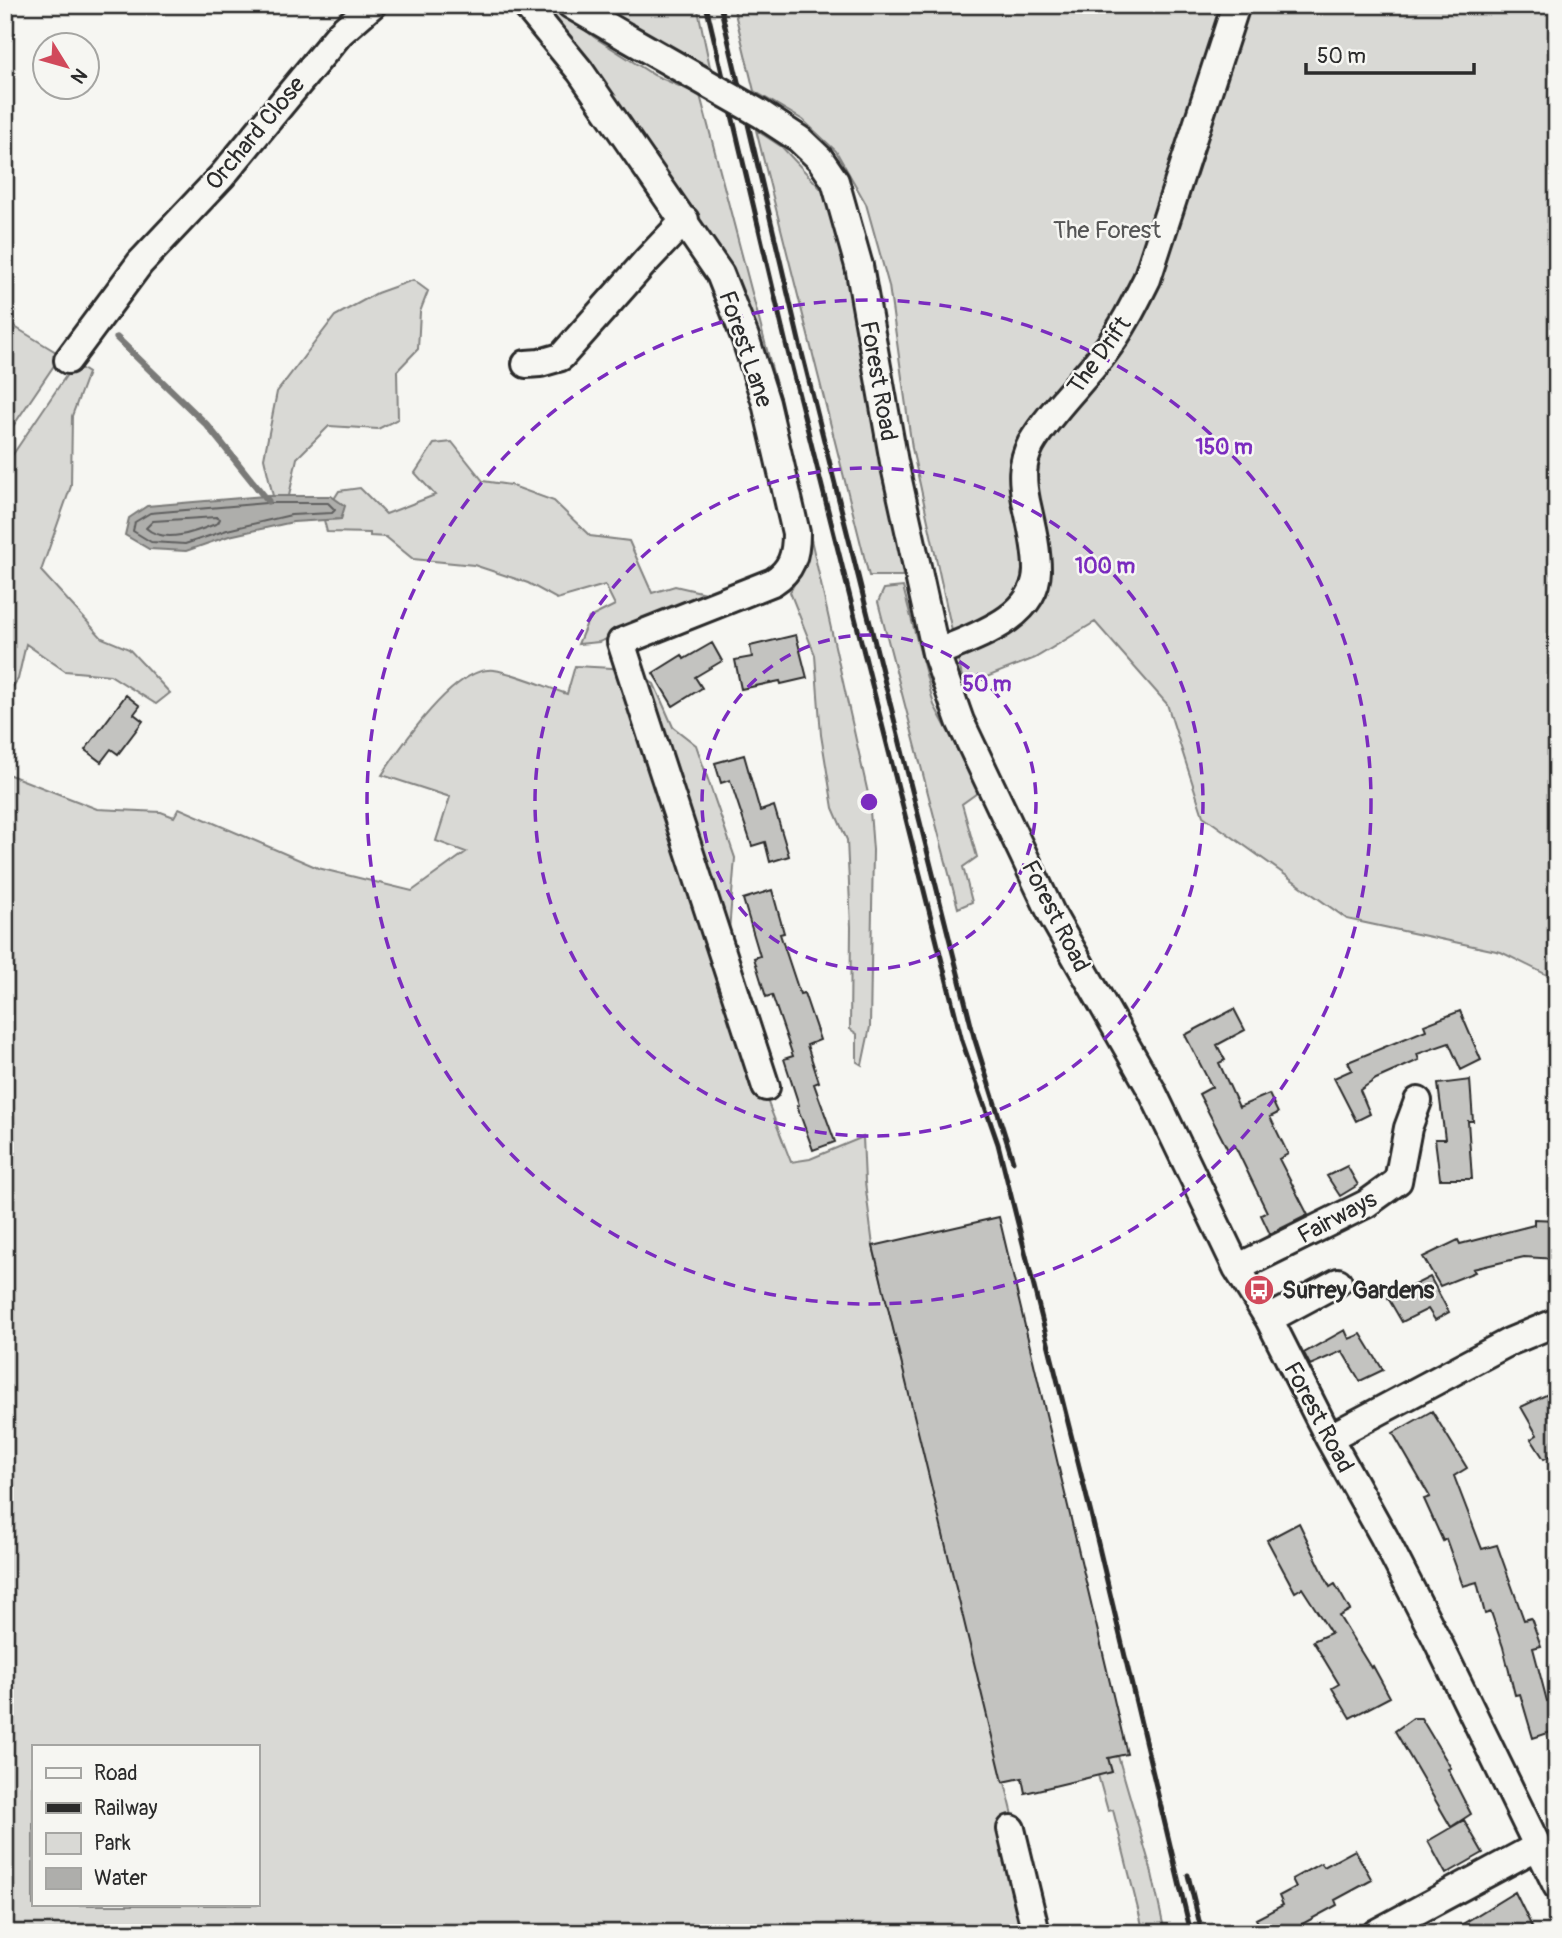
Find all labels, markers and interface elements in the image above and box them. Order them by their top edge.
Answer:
north arrow [32,32,102,102]
scale bar [1306,32,1474,76]
text: 50 m [1317,43,1366,70]
text: N [65,63,92,88]
street label: Orchard Close [199,70,311,196]
park label: The Forest [1053,216,1161,245]
street label: Forest Lane [712,287,779,411]
street label: The Drift [1062,311,1137,400]
street label: Forest Road [854,319,903,443]
text: 150 m [1195,434,1253,461]
text: 100 m [1075,553,1135,580]
text: 50 m [963,671,1012,698]
centre of rings [857,790,881,814]
street label: Forest Road [1015,856,1096,977]
street label: Fairways [1293,1184,1382,1250]
bus stop icon: Surrey Gardens [1242,1273,1276,1307]
place label: Surrey Gardens [1282,1276,1435,1305]
street label: Forest Road [1277,1357,1360,1478]
legend [32,1745,259,1906]
text: Road [94,1760,138,1787]
text: Railway [94,1795,158,1822]
text: Park [94,1830,131,1857]
text: Water [94,1865,148,1892]

